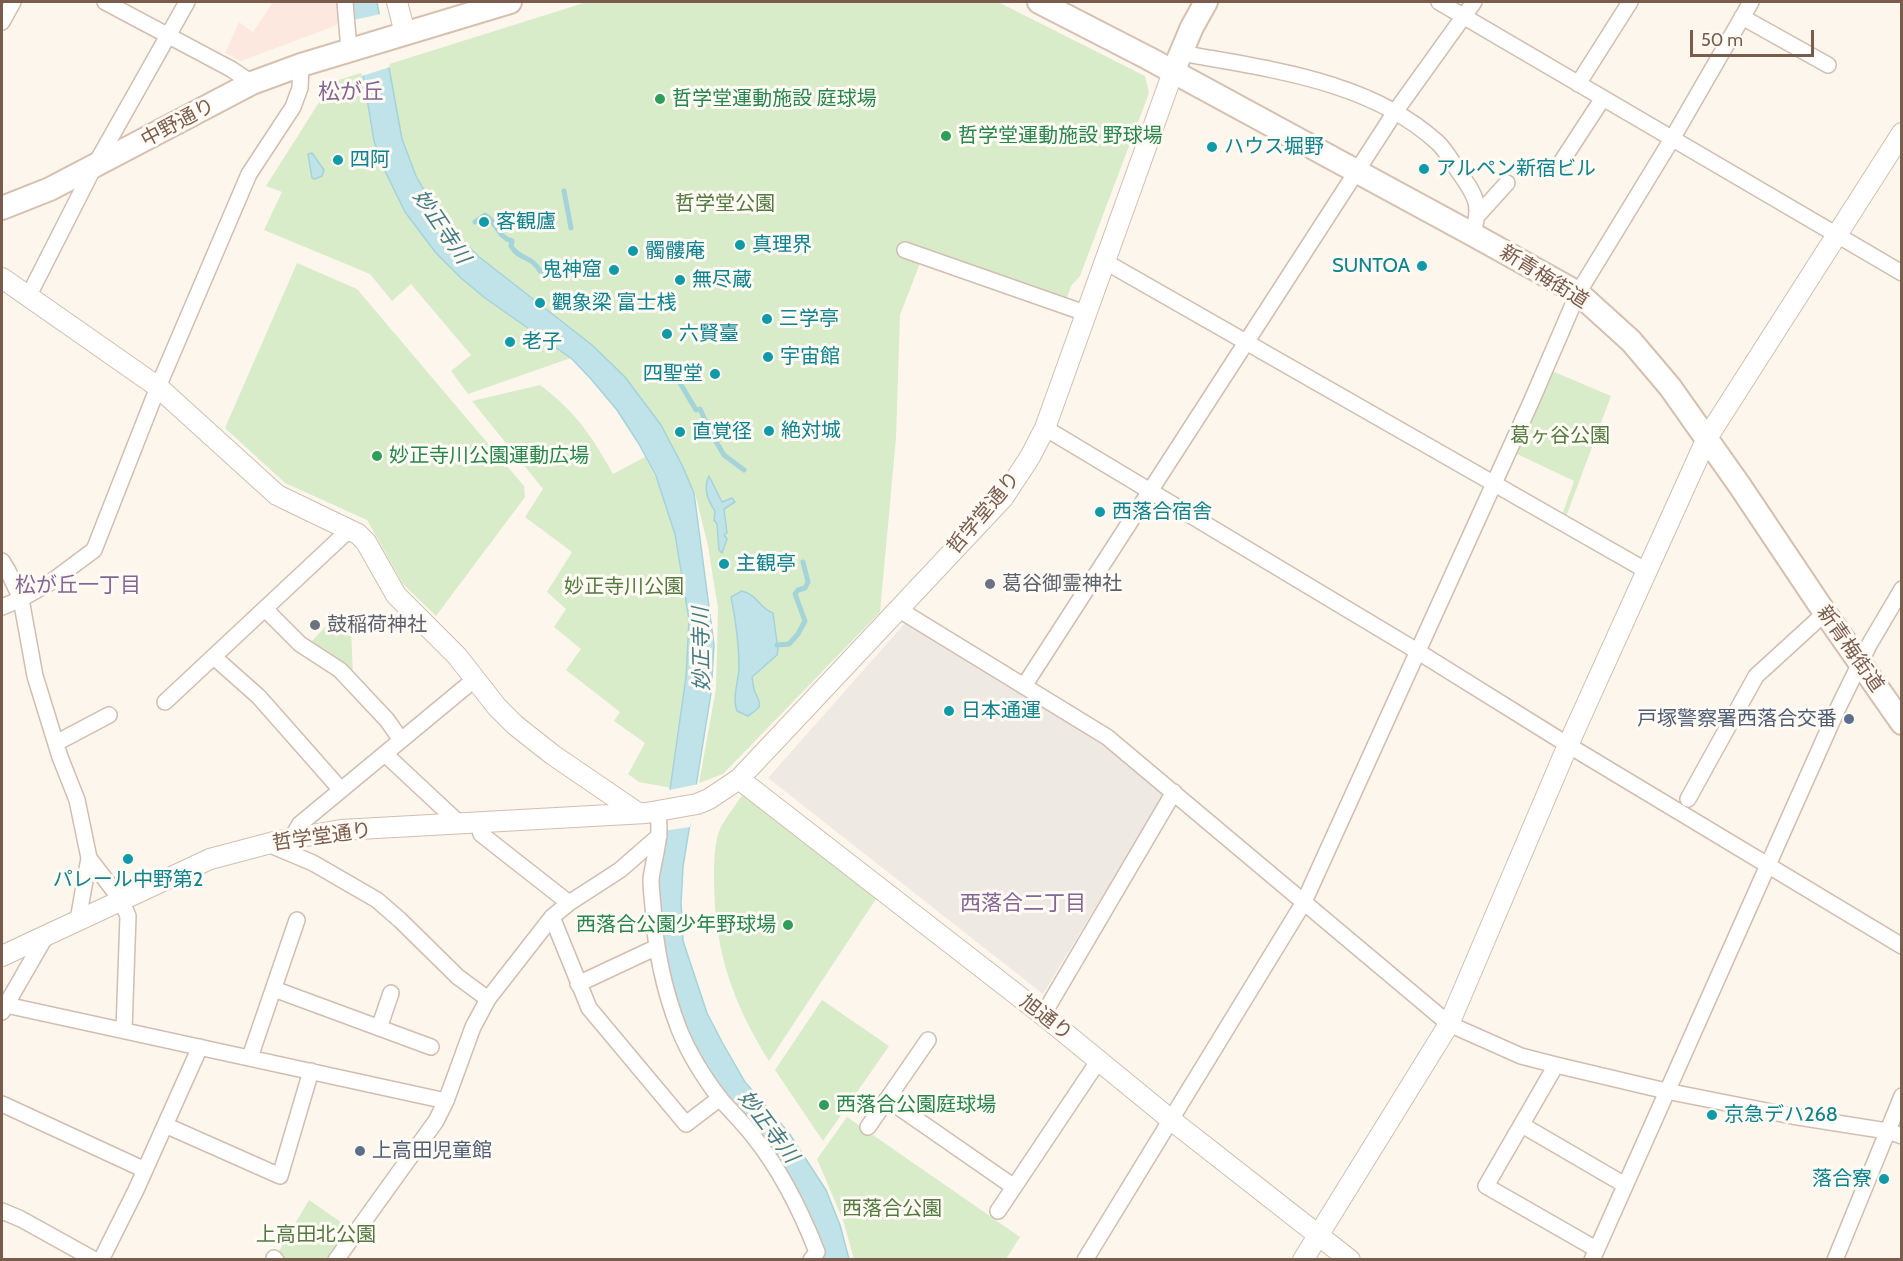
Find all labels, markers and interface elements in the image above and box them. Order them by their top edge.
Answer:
scale bar [1693,18,1818,56]
text: 50 m [1701,29,1743,51]
district label: 松が丘 [318,80,384,106]
place label: 哲学堂運動施設 庭球場 [672,87,876,111]
marker: 哲学堂運動施設 庭球場 [653,92,667,106]
street label: 中野通り [137,94,219,152]
place label: 哲学堂運動施設 野球場 [958,124,1162,148]
marker: 哲学堂運動施設 野球場 [939,129,953,143]
place label: ハウス堀野 [1224,135,1324,159]
marker: ハウス堀野 [1205,140,1219,154]
place label: 四阿 [350,148,390,172]
marker: 四阿 [331,153,345,167]
place label: アルペン新宿ビル [1436,157,1596,181]
marker: アルペン新宿ビル [1417,162,1431,176]
water label: 妙正寺川 [407,185,475,269]
park label: 哲学堂公園 [675,192,775,216]
place label: 客観廬 [496,210,556,234]
marker: 客観廬 [477,215,491,229]
place label: 真理界 [752,233,812,257]
marker: 真理界 [733,238,747,252]
place label: 髑髏庵 [645,239,705,263]
street label: 新青梅街道 [1495,240,1593,314]
marker: 髑髏庵 [626,244,640,258]
place label: SUNTOA [1332,254,1410,278]
place label: 鬼神窟 [542,258,602,282]
marker: SUNTOA [1415,259,1429,273]
marker: 鬼神窟 [607,263,621,277]
place label: 無尽蔵 [692,268,752,292]
marker: 無尽蔵 [673,273,687,287]
place label: 觀象梁 富士桟 [552,291,676,315]
marker: 觀象梁 富士桟 [533,296,547,310]
place label: 三学亭 [779,307,839,331]
marker: 三学亭 [760,312,774,326]
place label: 六賢臺 [679,322,739,346]
marker: 六賢臺 [660,327,674,341]
place label: 老子 [522,330,562,354]
marker: 老子 [503,335,517,349]
place label: 宇宙館 [780,345,840,369]
marker: 宇宙館 [761,350,775,364]
place label: 四聖堂 [643,362,703,386]
marker: 四聖堂 [708,367,722,381]
place label: 絶対城 [781,419,841,443]
place label: 直覚径 [692,420,752,444]
marker: 絶対城 [762,424,776,438]
park label: 葛ヶ谷公園 [1510,424,1610,448]
marker: 直覚径 [673,425,687,439]
place label: 妙正寺川公園運動広場 [389,444,589,468]
marker: 妙正寺川公園運動広場 [370,449,384,463]
street label: 哲学堂通り [943,467,1025,559]
place label: 西落合宿舎 [1112,500,1212,524]
marker: 西落合宿舎 [1093,505,1107,519]
place label: 主観亭 [736,552,796,576]
marker: 主観亭 [717,557,731,571]
place label: 葛谷御霊神社 [1002,572,1122,596]
district label: 松が丘一丁目 [15,573,141,599]
park label: 妙正寺川公園 [564,575,684,599]
marker: 葛谷御霊神社 [983,577,997,591]
street label: 新青梅街道 [1811,601,1889,697]
water label: 妙正寺川 [689,607,715,691]
place label: 鼓稲荷神社 [327,613,427,637]
marker: 鼓稲荷神社 [308,618,322,632]
place label: 日本通運 [961,699,1041,723]
marker: 日本通運 [942,704,956,718]
place label: 戸塚警察署西落合交番 [1637,707,1837,731]
marker: 戸塚警察署西落合交番 [1842,712,1856,726]
street label: 哲学堂通り [271,818,373,856]
marker: パレール中野第2 [121,852,135,866]
place label: パレール中野第2 [53,868,203,892]
district label: 西落合二丁目 [960,891,1086,917]
place label: 西落合公園少年野球場 [576,913,776,937]
marker: 西落合公園少年野球場 [781,918,795,932]
street label: 旭通り [1015,990,1077,1046]
water label: 妙正寺川 [733,1086,803,1168]
place label: 西落合公園庭球場 [836,1093,996,1117]
marker: 西落合公園庭球場 [817,1098,831,1112]
place label: 京急デハ268 [1724,1103,1838,1127]
marker: 京急デハ268 [1705,1108,1719,1122]
place label: 上高田児童館 [372,1139,492,1163]
marker: 上高田児童館 [353,1144,367,1158]
place label: 落合寮 [1812,1167,1872,1191]
marker: 落合寮 [1877,1172,1891,1186]
park label: 西落合公園 [842,1197,942,1221]
park label: 上高田北公園 [256,1223,376,1247]

